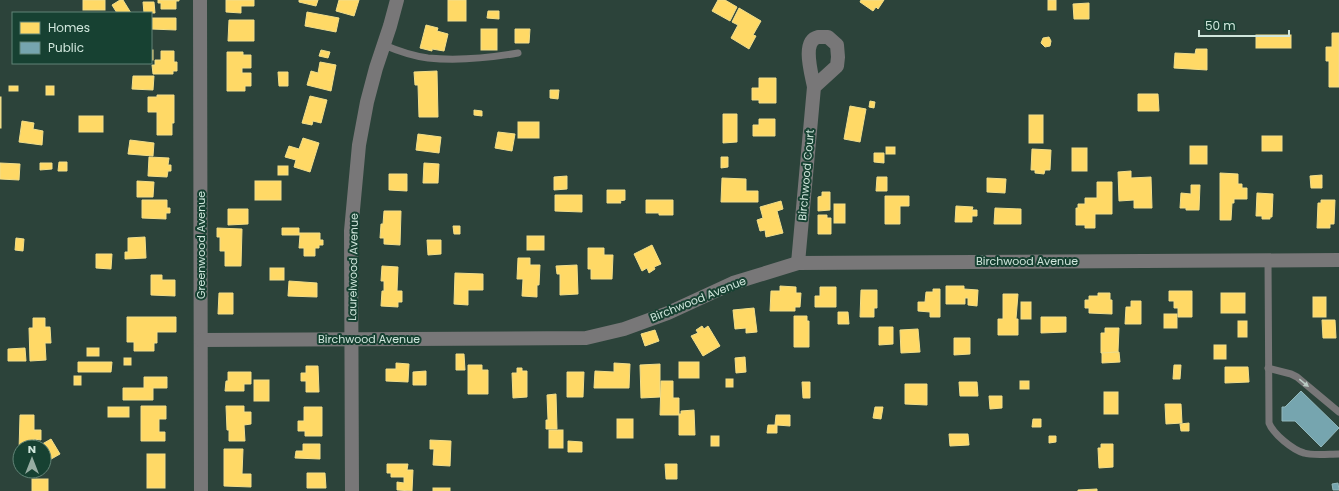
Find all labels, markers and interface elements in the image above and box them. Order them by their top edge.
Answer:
legend [12,12,152,64]
scale bar [1199,12,1289,38]
text: 50 m [1205,17,1236,34]
text: Homes [48,19,90,36]
text: Public [48,39,84,56]
street label: Birchwood Court [794,129,818,221]
street label: Greenwood Avenue [193,191,209,299]
street label: Laurelwood Avenue [344,213,362,321]
street label: Birchwood Avenue [976,253,1078,269]
street label: Birchwood Avenue [648,272,748,326]
street label: Birchwood Avenue [318,331,420,347]
one-way arrow [1298,378,1309,387]
north arrow [12,439,52,479]
text: N [28,441,36,457]

